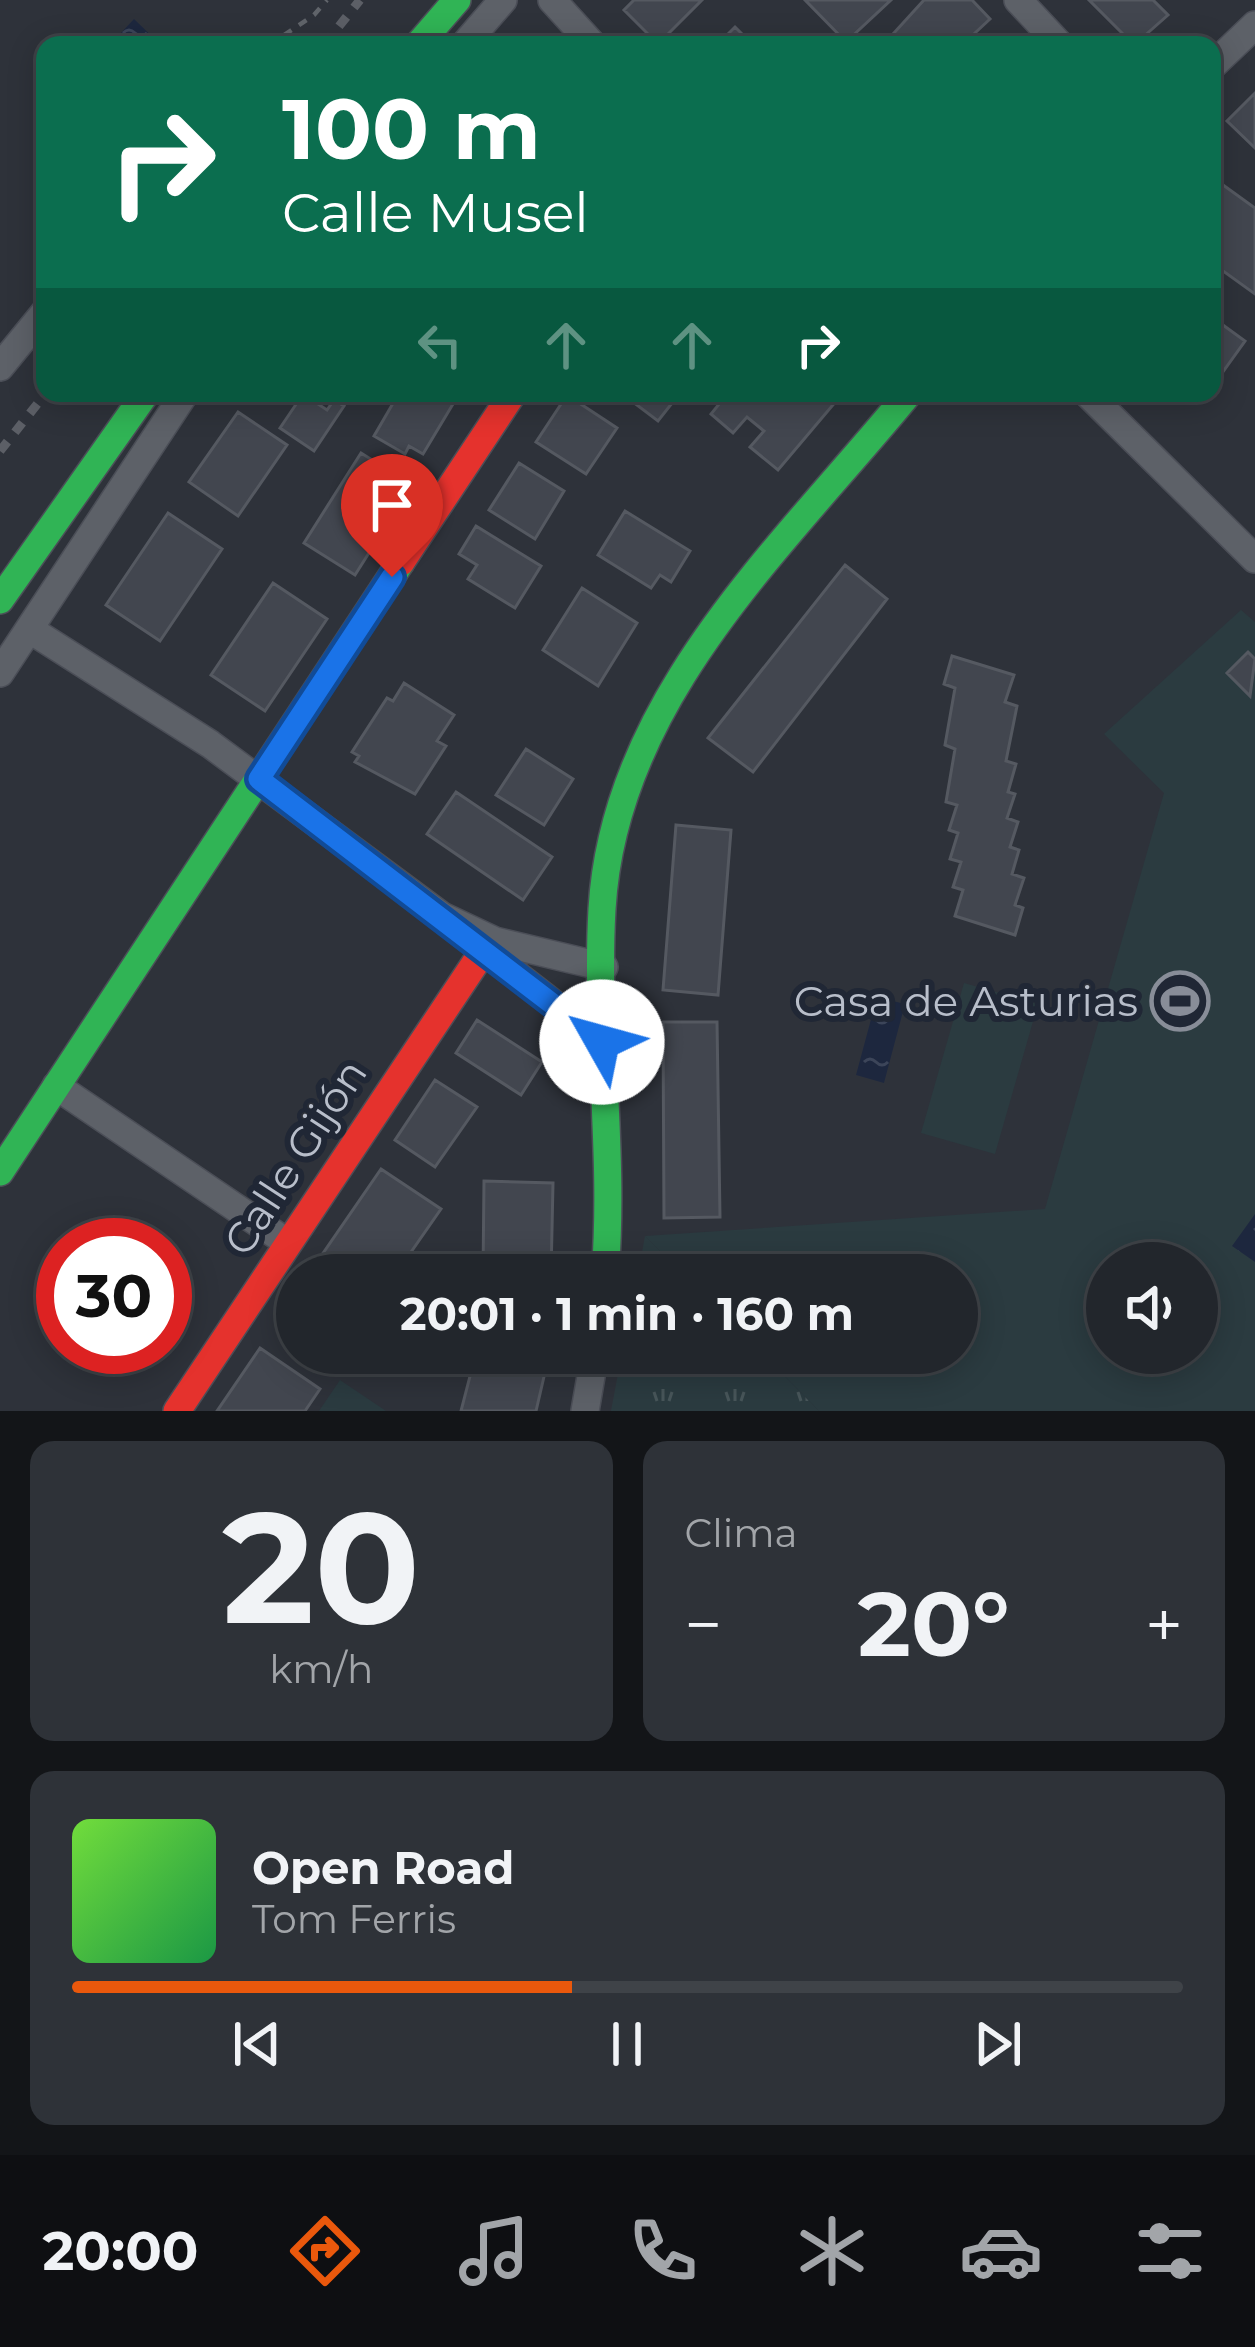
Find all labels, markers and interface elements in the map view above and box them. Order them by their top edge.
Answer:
text: 100 m [282,78,541,180]
icon: right [84,84,240,240]
text: Calle Musel [282,180,589,246]
icon: left [407,312,473,378]
icon: ahead [533,312,599,378]
icon: ahead [659,312,725,378]
icon: right [785,312,851,378]
pin [341,454,443,577]
icon: arrive [359,472,425,538]
sports icon: Casa de Asturias [1149,970,1211,1032]
place label: Casa de Asturias [794,975,1138,1027]
position arrow [539,979,665,1105]
street label: Calle Gijón [212,1049,378,1265]
speed limit sign: 30 [36,1218,192,1374]
map controls [1086,1242,1218,1374]
button: sound [1086,1242,1218,1374]
text: 20:01 · 1 min · 160 m [400,1286,854,1341]
text: 20 [222,1472,420,1662]
text: Clima [685,1509,798,1557]
text: 20° [858,1569,1010,1679]
text: − [685,1584,722,1665]
text: + [1145,1584,1183,1665]
text: km/h [269,1645,373,1693]
text: Open Road [252,1840,514,1895]
text: Tom Ferris [252,1895,456,1943]
icon: previous [224,2011,290,2077]
icon: pause [594,2011,660,2077]
icon: next [965,2011,1031,2077]
icon: directions [283,2209,367,2293]
icon: music [452,2209,536,2293]
icon: phone [621,2209,705,2293]
icon: climate [790,2209,874,2293]
icon: car [959,2209,1043,2293]
icon: filters [1128,2209,1212,2293]
text: 20:00 [42,2218,199,2284]

